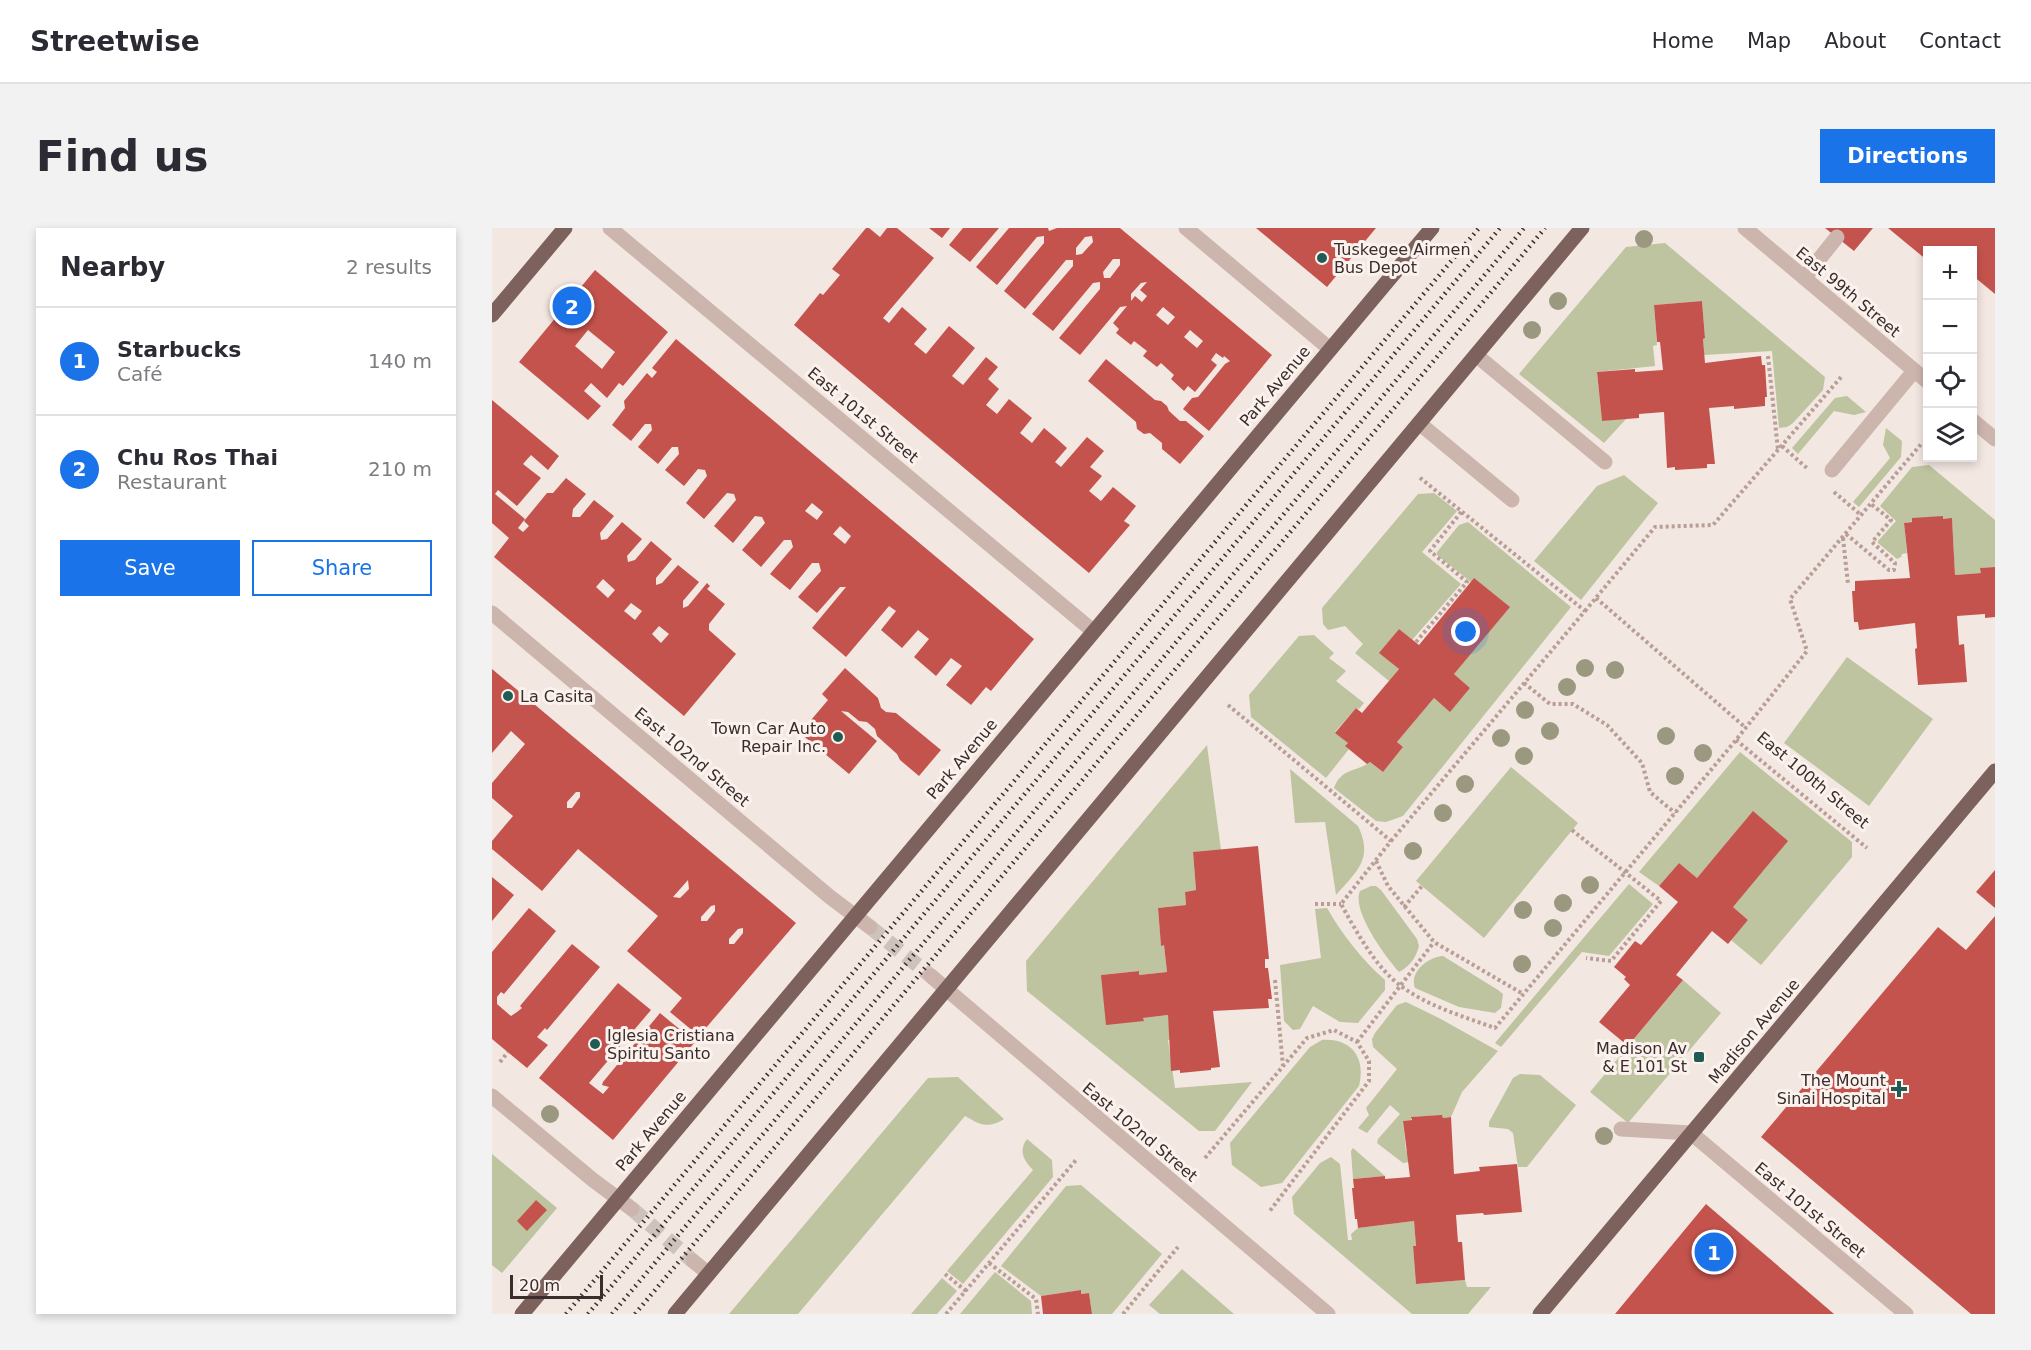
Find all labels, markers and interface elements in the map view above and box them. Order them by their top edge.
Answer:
text: Streetwise [30,25,200,58]
text: Home [1652,29,1714,53]
text: Map [1747,29,1791,53]
text: About [1824,29,1886,53]
text: Contact [1919,29,2001,53]
button: Directions [1820,129,1995,183]
text: Find us [36,132,209,181]
place label: Tuskegee Airmen Bus Depot [1333,240,1471,277]
street label: East 99th Street [1792,243,1904,341]
map controls [1923,246,1977,462]
button: + [1923,246,1977,300]
marker: Tuskegee Airmen Bus Depot [1315,251,1329,265]
text: Nearby [60,252,165,282]
text: 2 results [346,255,432,279]
pin: 2 [552,284,592,328]
button: − [1923,300,1977,354]
text: Starbucks [117,337,241,362]
street label: Park Avenue [1236,342,1314,430]
text: 1 [73,349,86,373]
text: 140 m [368,349,432,373]
button: locate [1923,354,1977,408]
text: Café [117,362,163,386]
street label: East 101st Street [804,363,922,467]
button: layers [1923,408,1977,462]
text: Chu Ros Thai [117,445,278,470]
text: 2 [73,457,86,481]
text: 210 m [368,457,432,481]
text: Restaurant [117,470,227,494]
button: Save [60,540,240,596]
button: Share [252,540,432,596]
your location [1451,617,1480,646]
place label: La Casita [520,687,594,706]
marker: La Casita [501,689,515,703]
street label: East 102nd Street [631,703,753,811]
street label: Park Avenue [923,715,1001,803]
place label: Town Car Auto Repair Inc. [710,719,826,756]
street label: East 100th Street [1753,728,1873,832]
marker: Town Car Auto Repair Inc. [831,730,845,744]
street label: Madison Avenue [1705,975,1803,1087]
place label: Iglesia Cristiana Spiritu Santo [607,1026,735,1063]
marker: Iglesia Cristiana Spiritu Santo [588,1037,602,1051]
place label: Madison Av & E 101 St [1596,1039,1687,1076]
marker: Madison Av & E 101 St [1692,1050,1706,1064]
place label: The Mount Sinai Hospital [1777,1071,1886,1108]
street label: East 102nd Street [1079,1078,1201,1186]
marker: The Mount Sinai Hospital [1890,1080,1908,1098]
street label: Park Avenue [612,1087,690,1175]
street label: East 101st Street [1751,1158,1869,1262]
pin: 1 [1694,1230,1734,1274]
scale bar [510,1272,603,1300]
text: 20 m [519,1276,560,1295]

